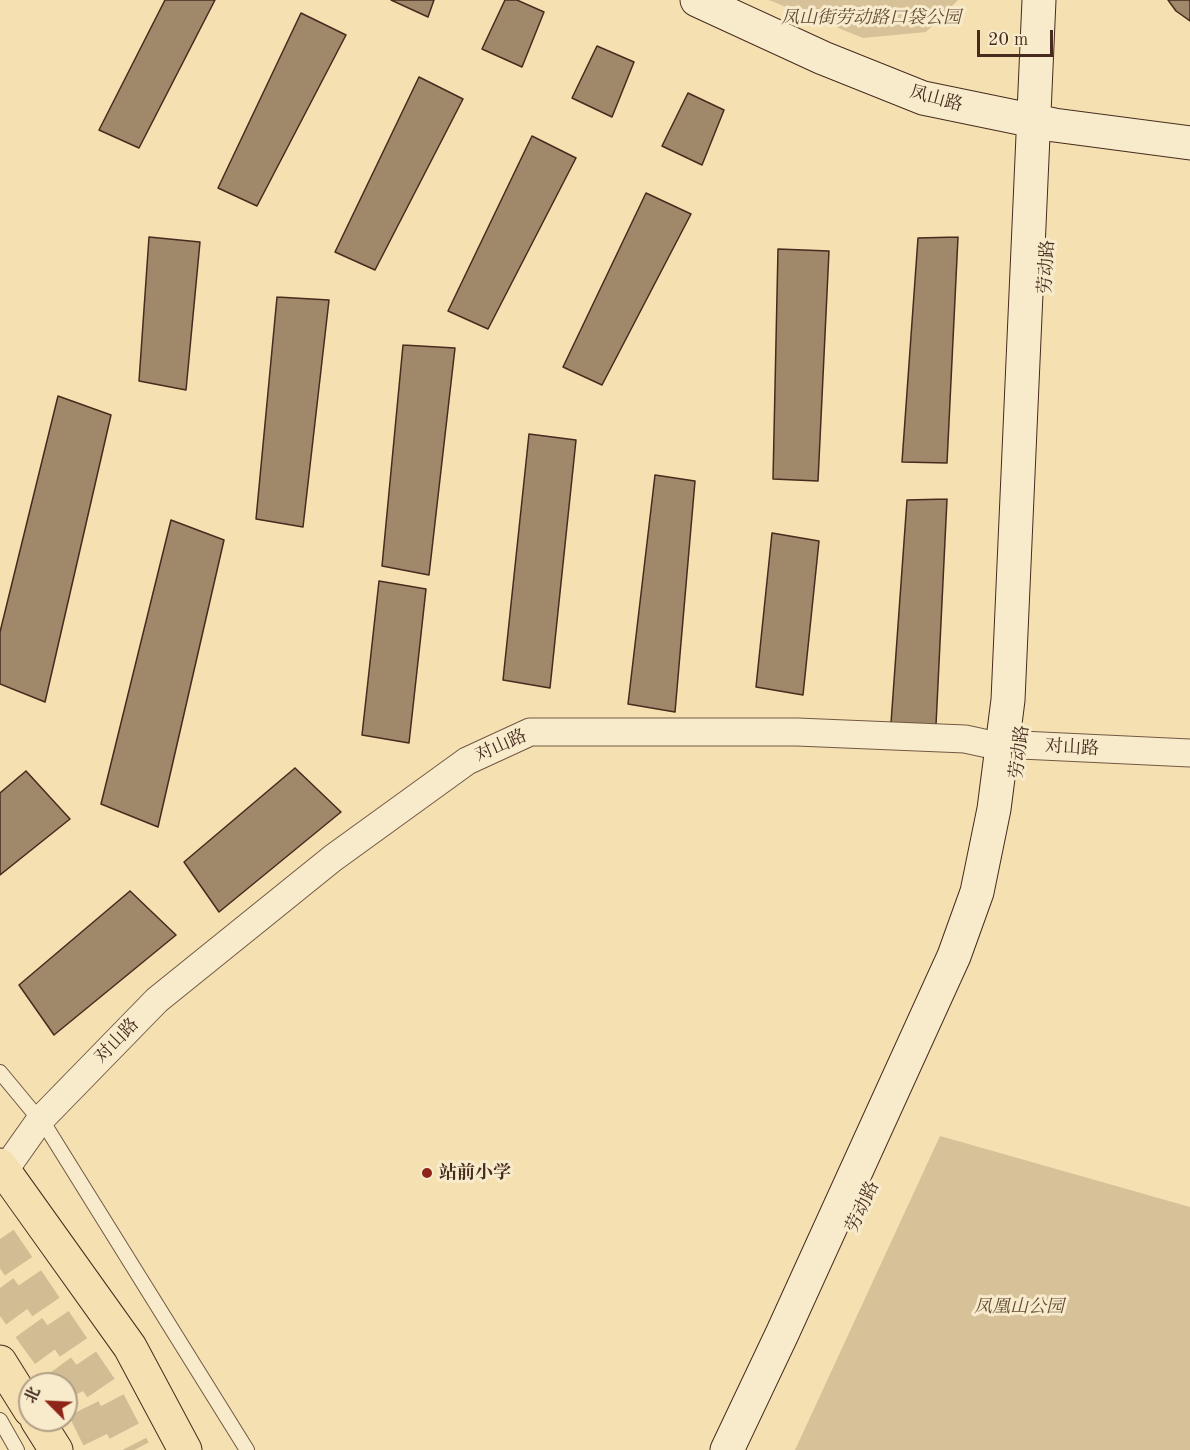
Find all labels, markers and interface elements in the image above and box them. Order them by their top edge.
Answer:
park label: 凤山街劳动路口袋公园 [781,7,961,29]
scale bar [980,18,1056,56]
text: 20 m [988,31,1028,49]
street label: 凤山路 [907,82,965,116]
street label: 劳动路 [1035,239,1059,295]
street label: 劳动路 [1006,724,1034,780]
street label: 对山路 [472,725,530,767]
street label: 对山路 [1044,736,1100,760]
street label: 对山路 [90,1014,144,1068]
place label: 站前小学 [439,1162,511,1184]
marker: 站前小学 [420,1166,434,1180]
street label: 劳动路 [842,1178,884,1236]
park label: 凤凰山公园 [974,1296,1064,1318]
north arrow [18,1372,78,1432]
text: 北 [23,1385,44,1406]

